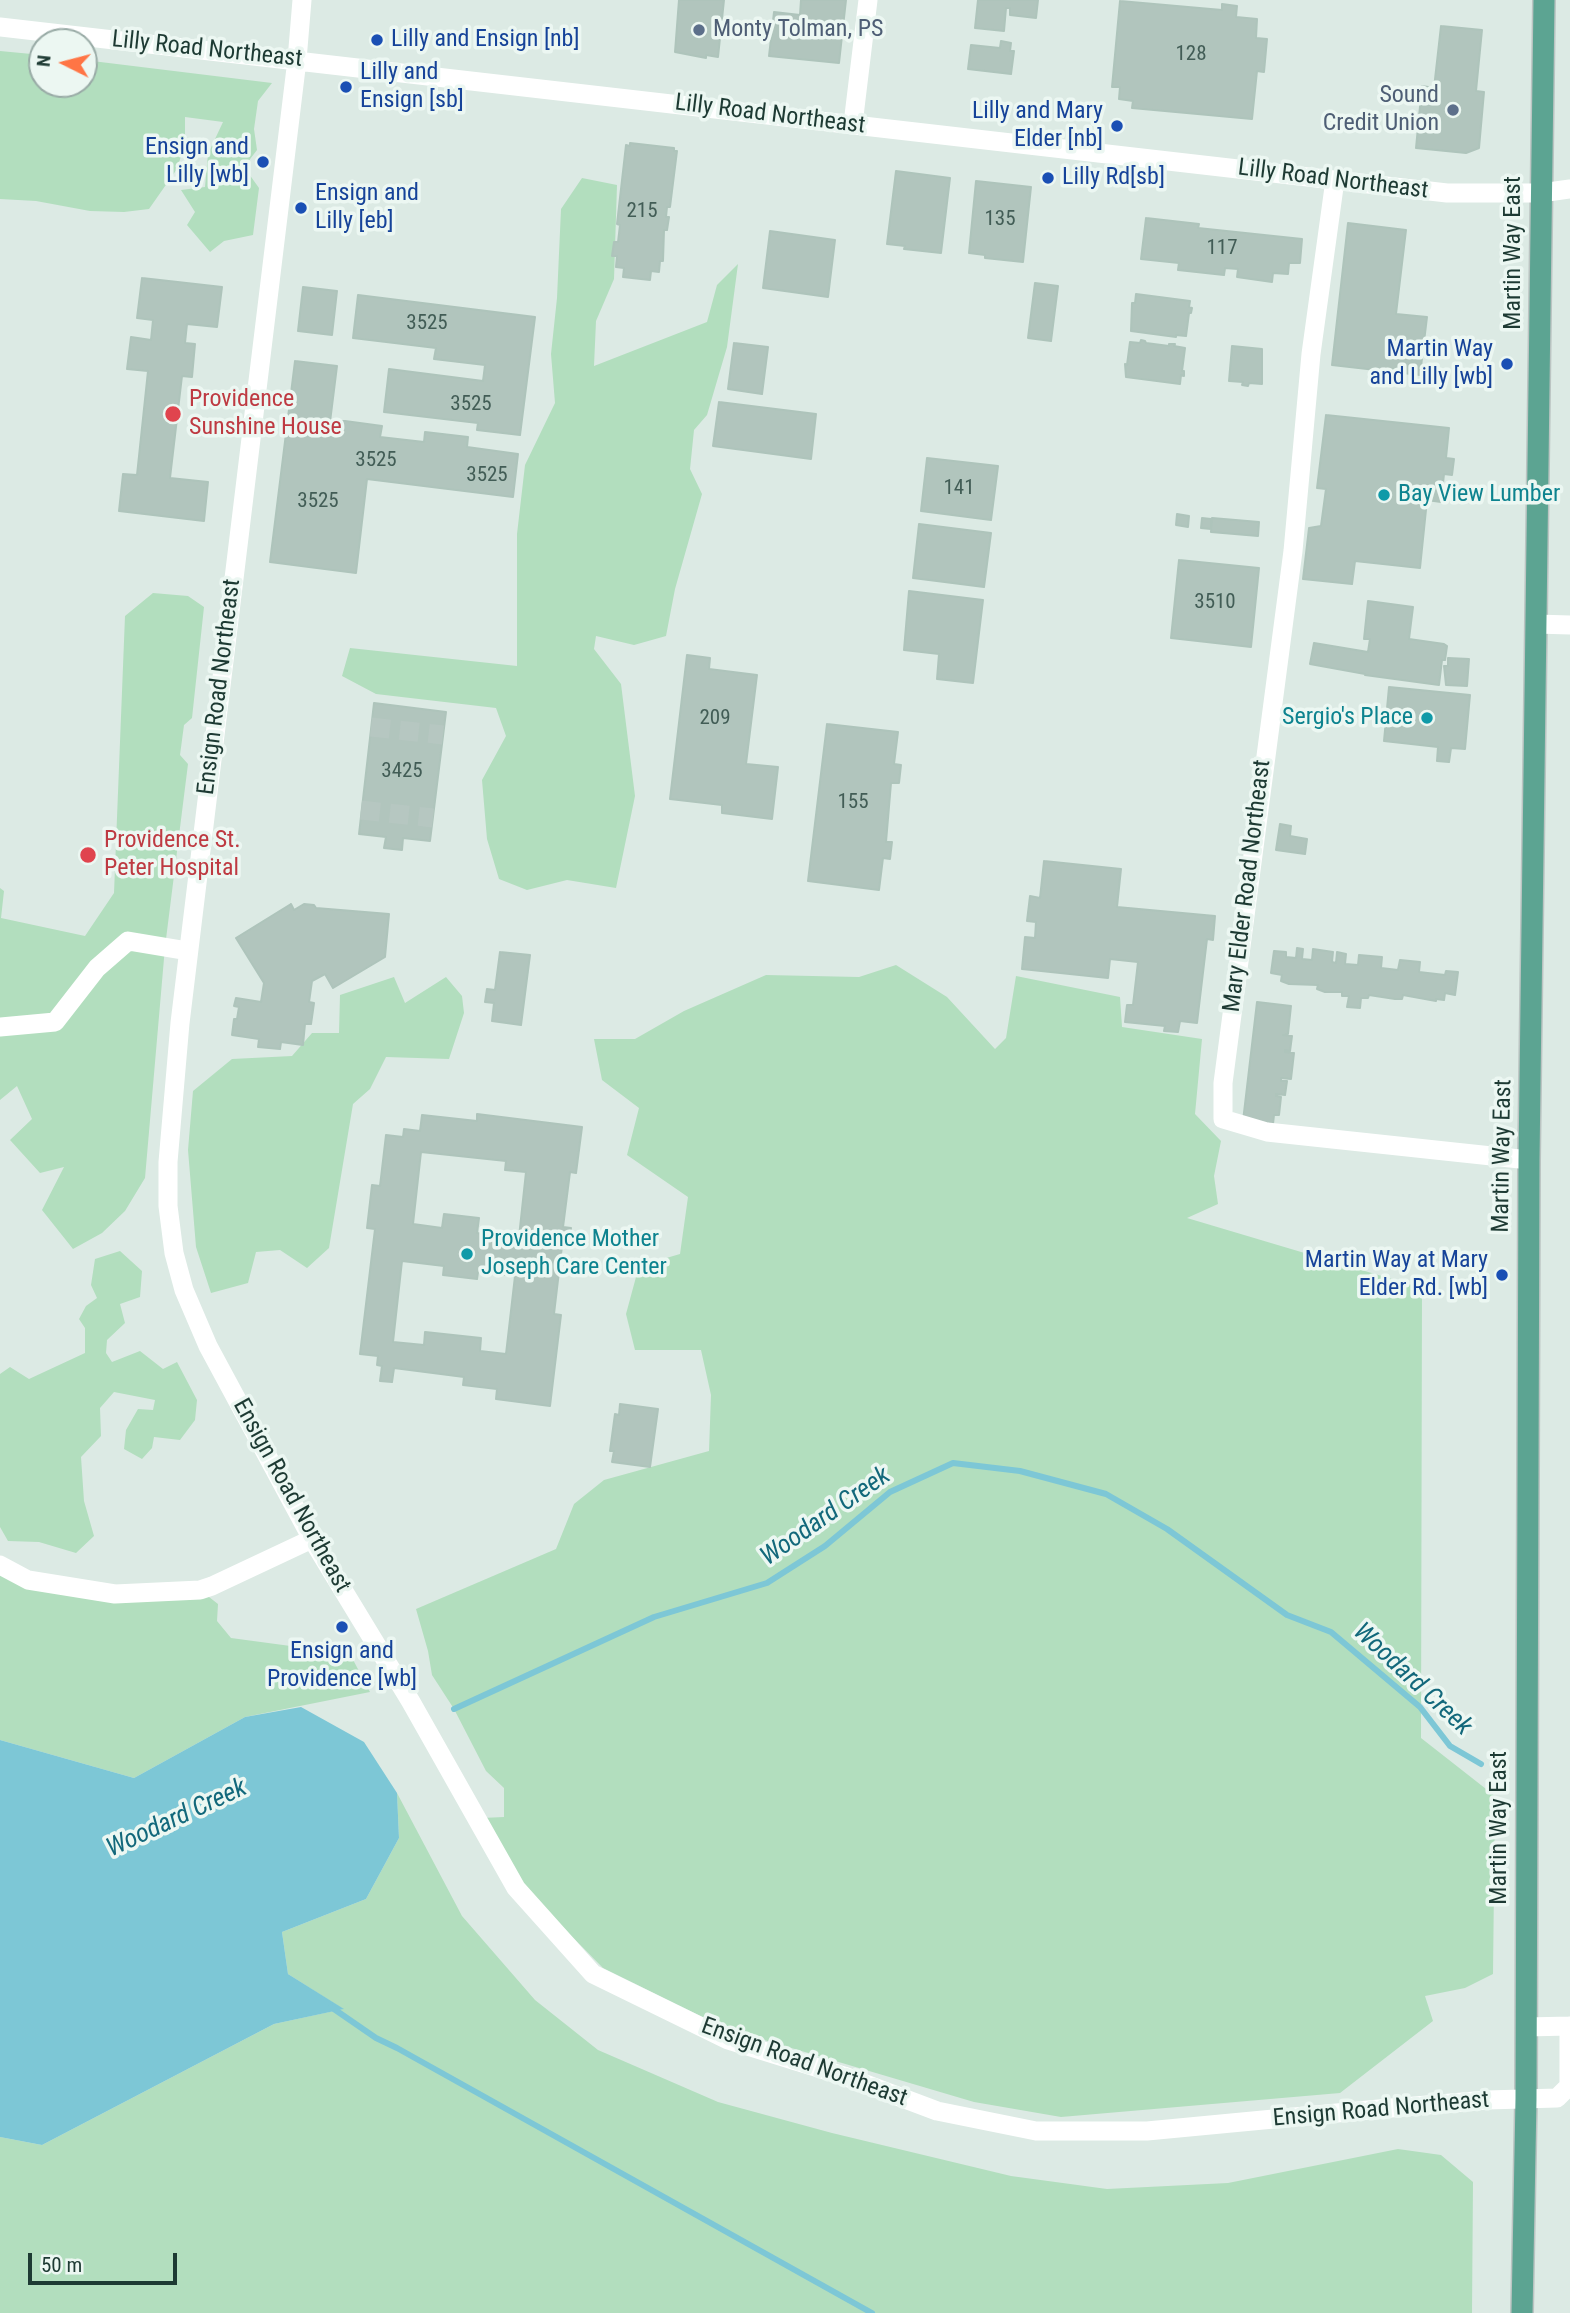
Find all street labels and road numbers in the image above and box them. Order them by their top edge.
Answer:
street label: Lilly Road Northeast [110,26,304,74]
street label: Lilly Road Northeast [673,89,867,141]
street label: Lilly Road Northeast [1236,154,1430,206]
street label: Martin Way East [1500,176,1528,330]
street label: Ensign Road Northeast [192,578,248,796]
street label: Mary Elder Road Northeast [1218,758,1278,1014]
street label: Martin Way East [1487,1079,1519,1233]
street label: Ensign Road Northeast [226,1394,356,1598]
street label: Martin Way East [1486,1751,1514,1905]
street label: Ensign Road Northeast [697,2012,911,2114]
street label: Ensign Road Northeast [1272,2086,1490,2134]

